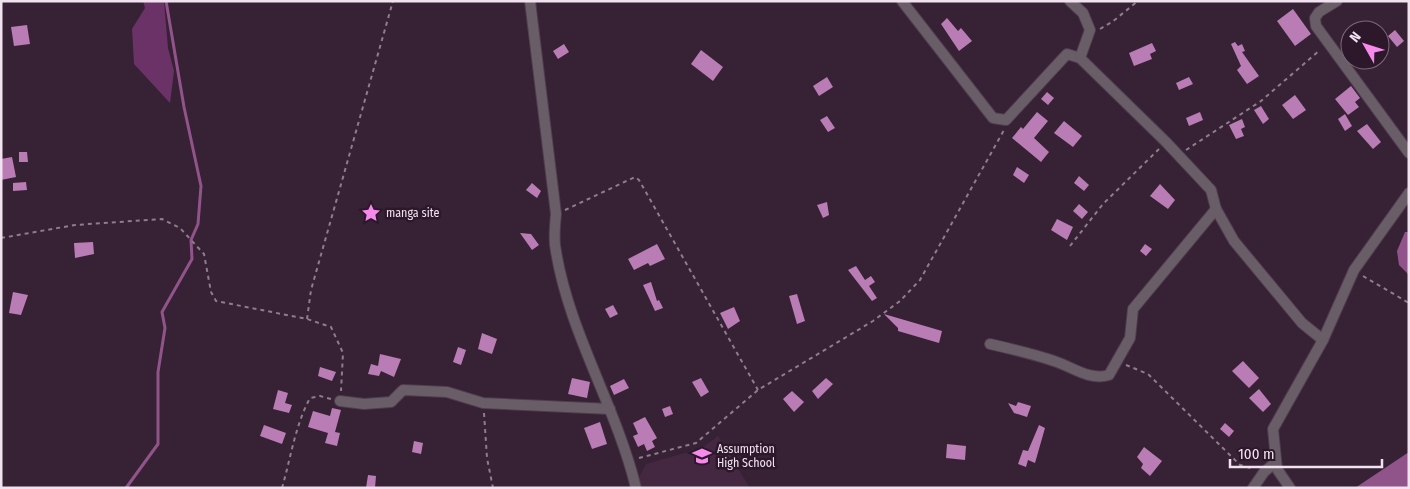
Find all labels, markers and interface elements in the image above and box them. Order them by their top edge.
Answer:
north arrow [1340,20,1390,70]
text: N [1346,29,1365,46]
place icon: manga site [360,202,382,224]
place label: manga site [386,206,439,220]
scale bar [1230,436,1382,468]
place label: Assumption High School [717,442,775,470]
school or university icon: Assumption High School [691,445,713,467]
text: 100 m [1238,445,1275,463]

